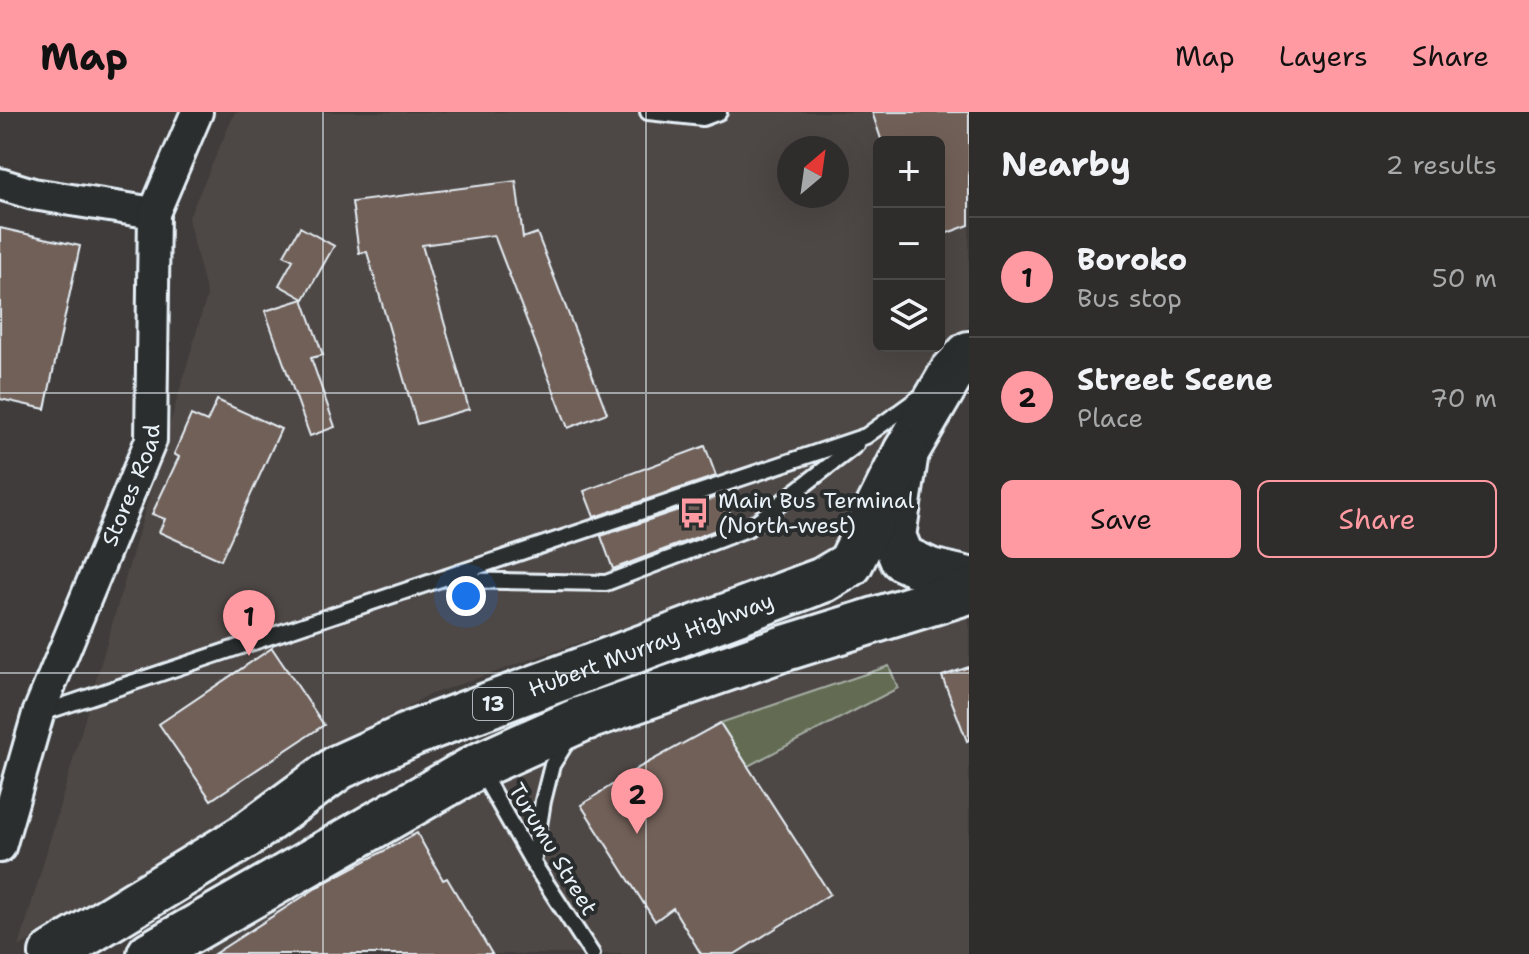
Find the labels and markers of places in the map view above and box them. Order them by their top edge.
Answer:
place label: Main Bus Terminal (North-west) [718,486,915,540]
bus stop icon: Main Bus Terminal (North-west) [677,496,711,530]
pin: 1 [223,590,275,656]
pin: 2 [611,768,663,834]

